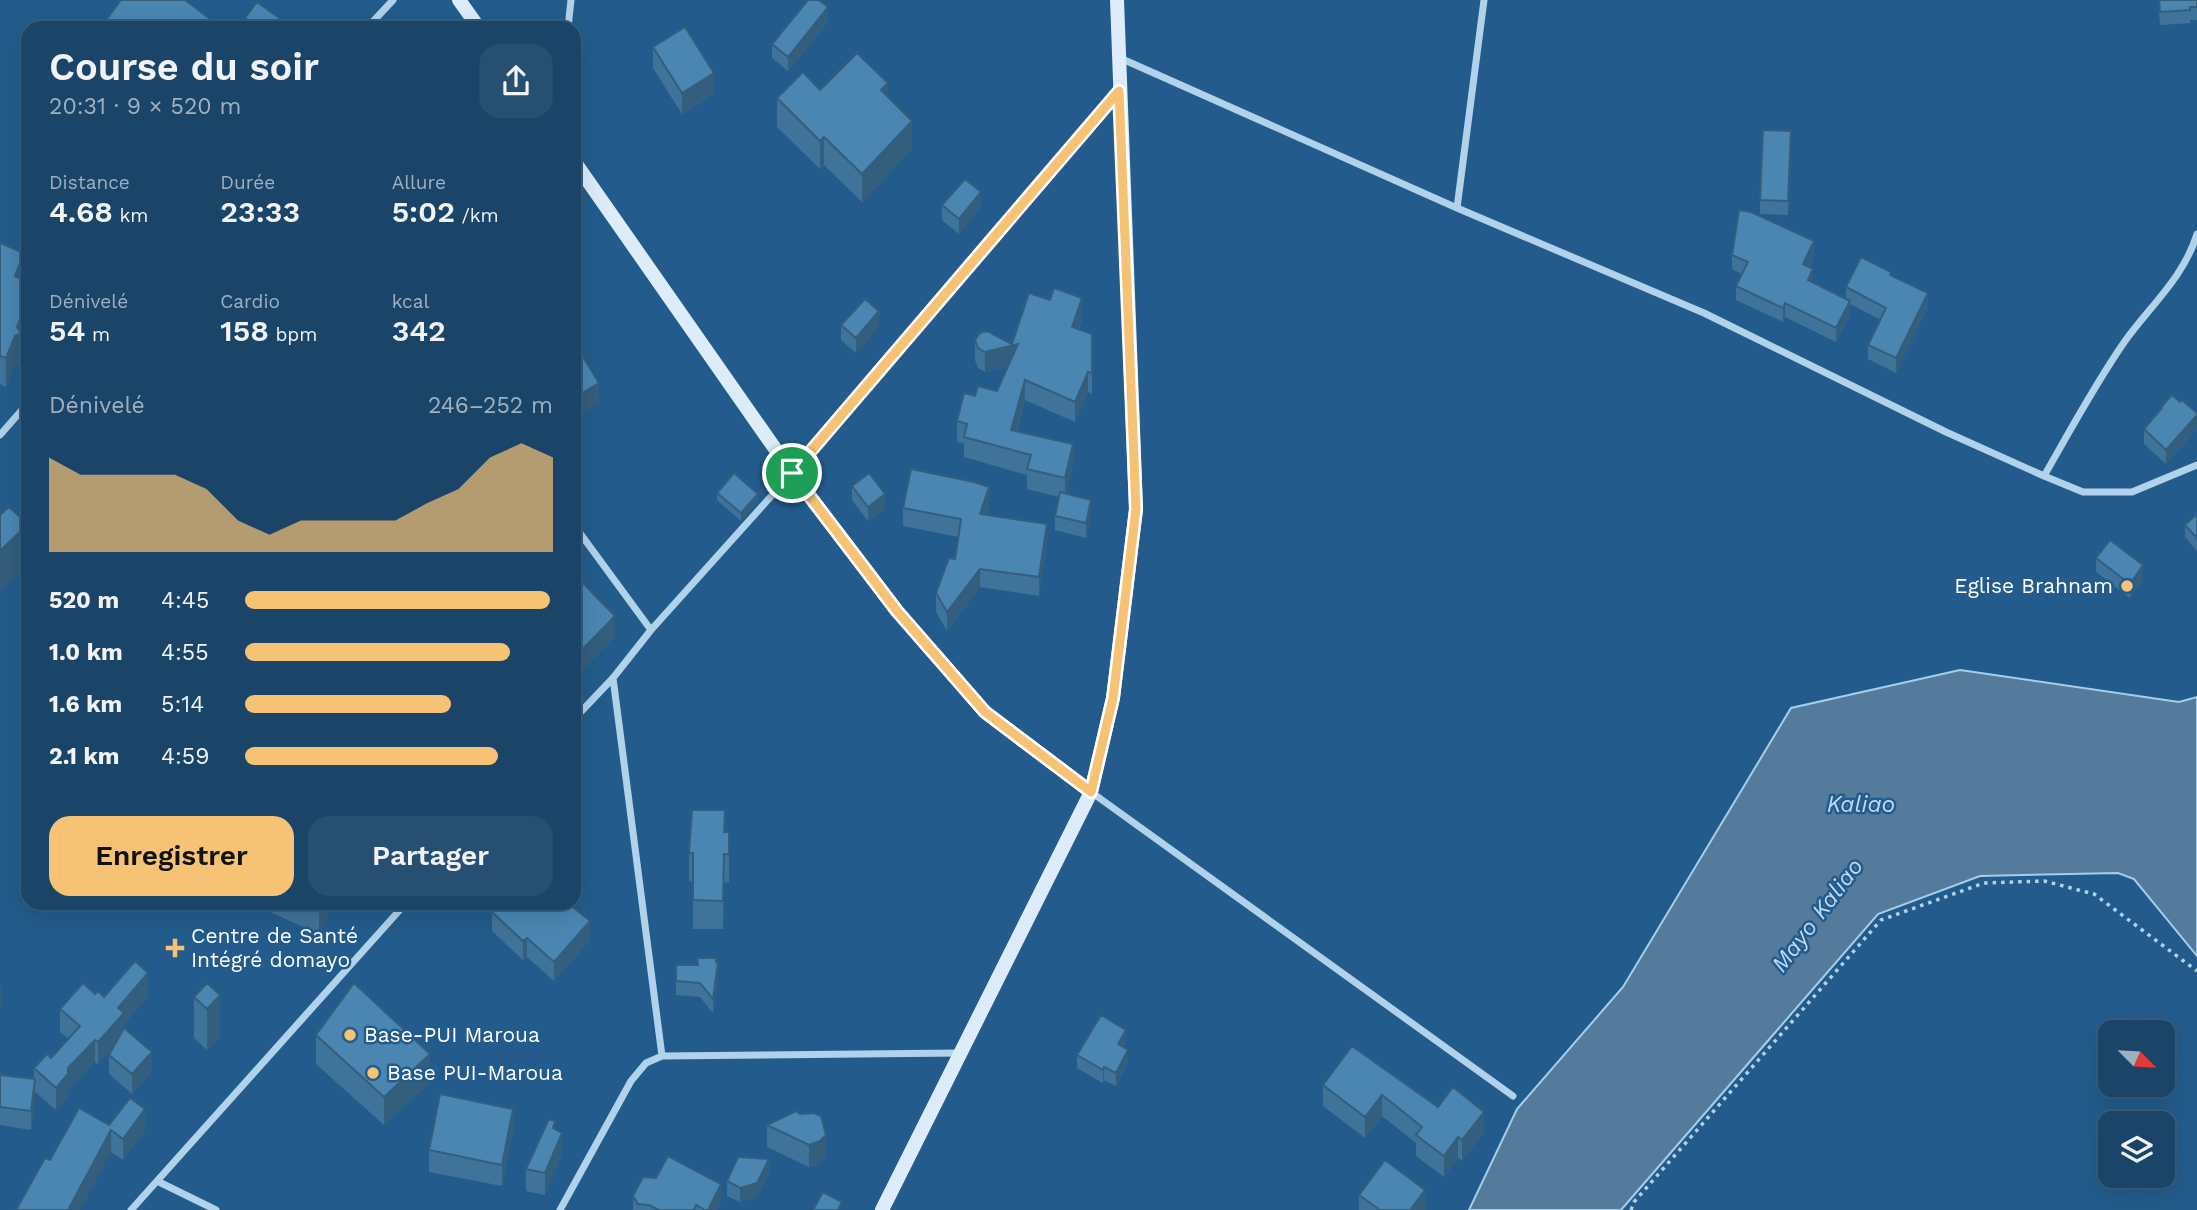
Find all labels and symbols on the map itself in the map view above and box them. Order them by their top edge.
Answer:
pin [762,443,822,503]
place label: Eglise Brahnam [1954,573,2113,598]
marker: Eglise Brahnam [2119,578,2135,594]
water label: Kaliao [1827,791,1895,818]
water label: Mayo Kaliao [1766,853,1869,977]
place label: Centre de Santé Intégré domayo [191,923,358,972]
marker: Centre de Santé Intégré domayo [165,938,185,958]
north arrow [2098,1020,2175,1097]
place label: Base-PUI Maroua [364,1022,540,1047]
marker: Base-PUI Maroua [342,1027,358,1043]
place label: Base PUI-Maroua [387,1060,563,1085]
marker: Base PUI-Maroua [365,1065,381,1081]

